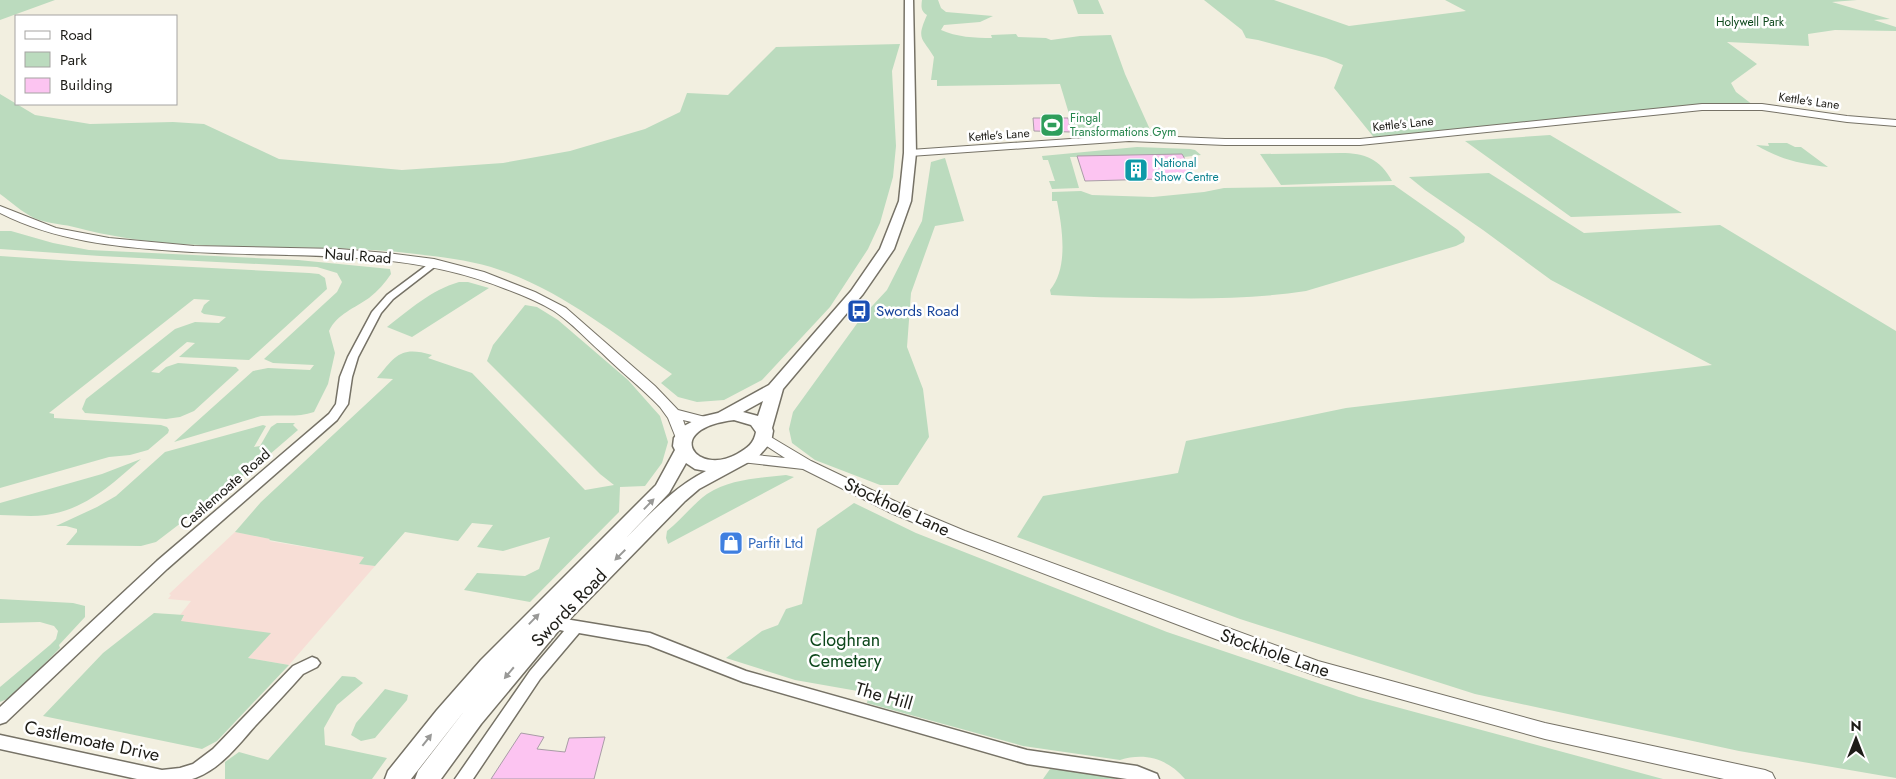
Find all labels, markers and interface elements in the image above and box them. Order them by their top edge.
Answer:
park label: Holywell Park [1716,13,1785,31]
legend [15,15,178,105]
text: Road [60,24,92,46]
text: Park [60,49,87,71]
text: Building [60,74,112,96]
street label: Kettle's Lane [1777,88,1841,114]
place label: Fingal Transformations Gym [1070,109,1176,141]
sports icon: Fingal Transformations Gym [1039,112,1065,138]
street label: Kettle's Lane [1372,112,1434,136]
street label: Kettle's Lane [968,124,1030,146]
place label: National Show Centre [1154,154,1219,186]
building icon: National Show Centre [1123,157,1149,183]
street label: Naul Road [324,243,392,269]
bus stop icon: Swords Road [846,298,872,324]
place label: Swords Road [876,300,959,322]
street label: Castlemoate Road [175,443,275,535]
street label: Stockhole Lane [840,471,954,543]
one-way arrow [643,498,655,510]
shop icon: Parfit Ltd [718,530,744,556]
place label: Parfit Ltd [748,532,803,554]
one-way arrow [615,549,627,561]
street label: Swords Road [525,563,613,653]
one-way arrow [528,613,540,625]
street label: Stockhole Lane [1217,622,1333,684]
park label: Cloghran Cemetery [808,627,882,674]
one-way arrow [503,666,515,678]
street label: The Hill [852,675,916,717]
street label: Castlemoate Drive [22,714,162,768]
north arrow [1831,714,1881,764]
text: N [1850,716,1862,736]
one-way arrow [421,734,432,747]

